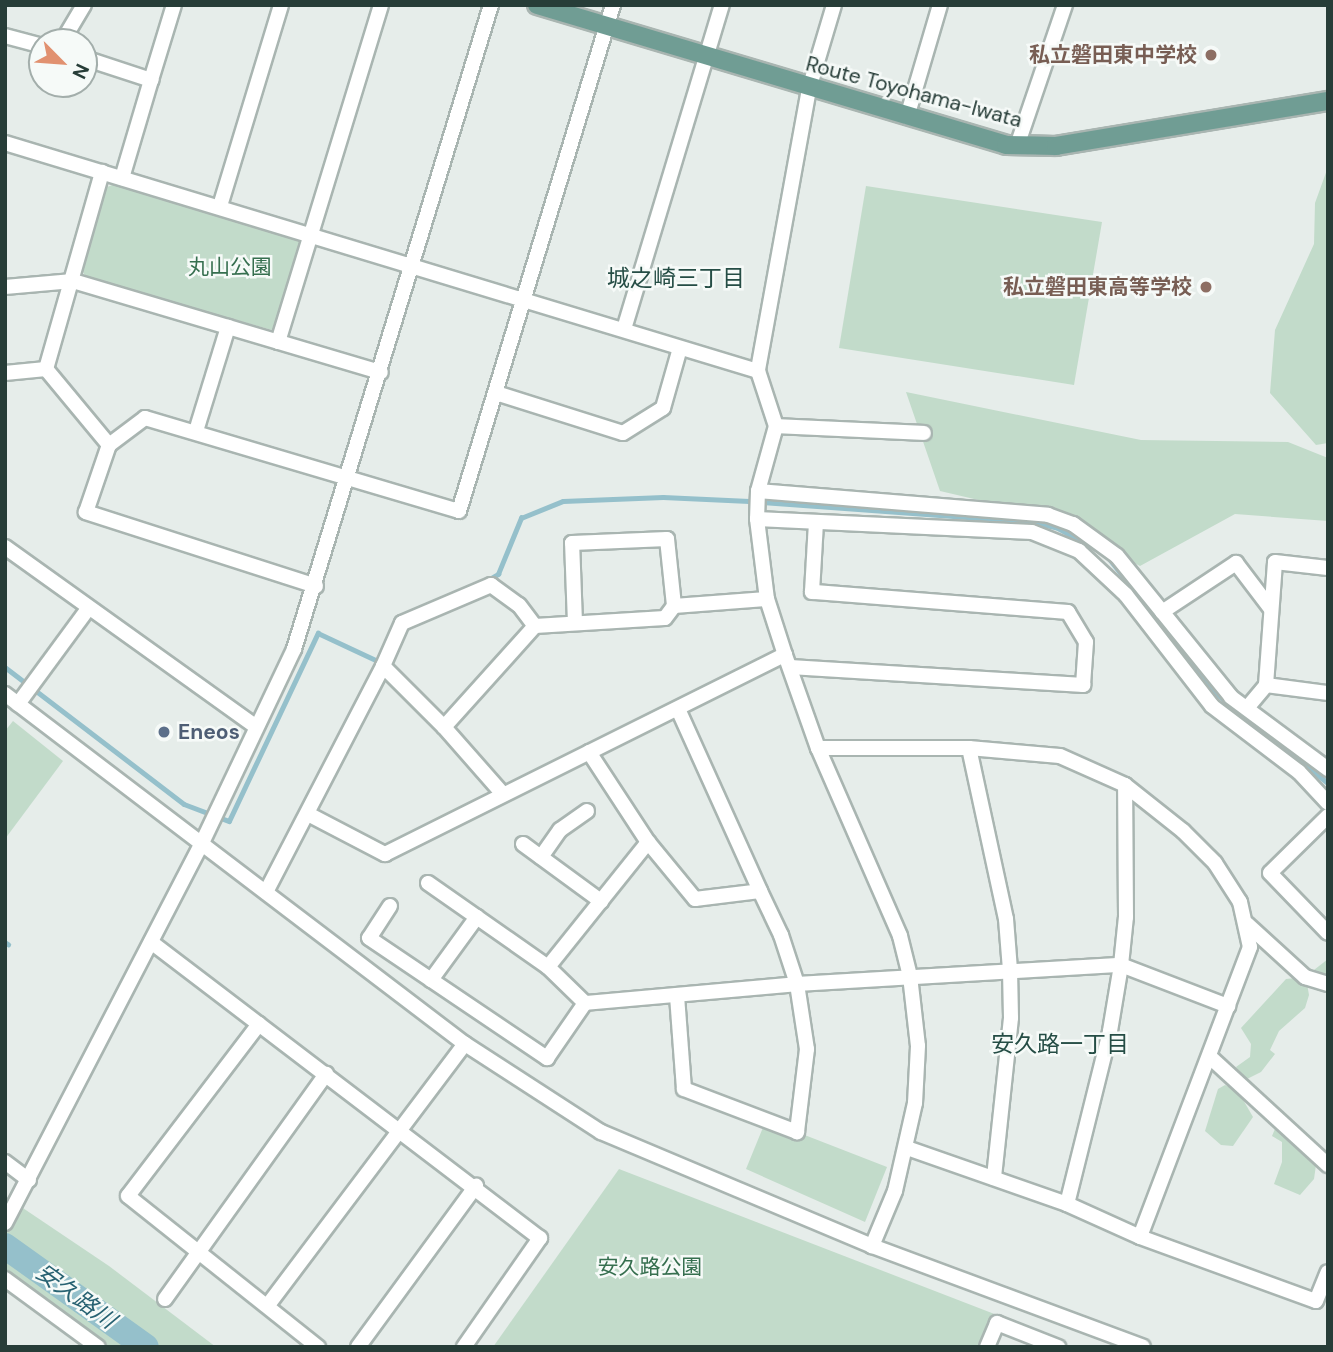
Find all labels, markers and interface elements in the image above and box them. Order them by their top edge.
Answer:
north arrow [28,28,98,98]
place label: 私立磐田東中学校 [1029,42,1197,68]
marker: 私立磐田東中学校 [1203,47,1219,63]
street label: Route Toyohama-Iwata [803,51,1025,133]
text: N [66,60,95,83]
park label: 丸山公園 [188,254,272,280]
district label: 城之崎三丁目 [607,264,745,292]
place label: 私立磐田東高等学校 [1003,274,1192,300]
marker: 私立磐田東高等学校 [1198,279,1214,295]
place label: Eneos [178,719,240,745]
marker: Eneos [156,724,172,740]
district label: 安久路一丁目 [991,1030,1129,1058]
park label: 安久路公園 [598,1254,702,1280]
water label: 安久路川 [31,1258,121,1334]

